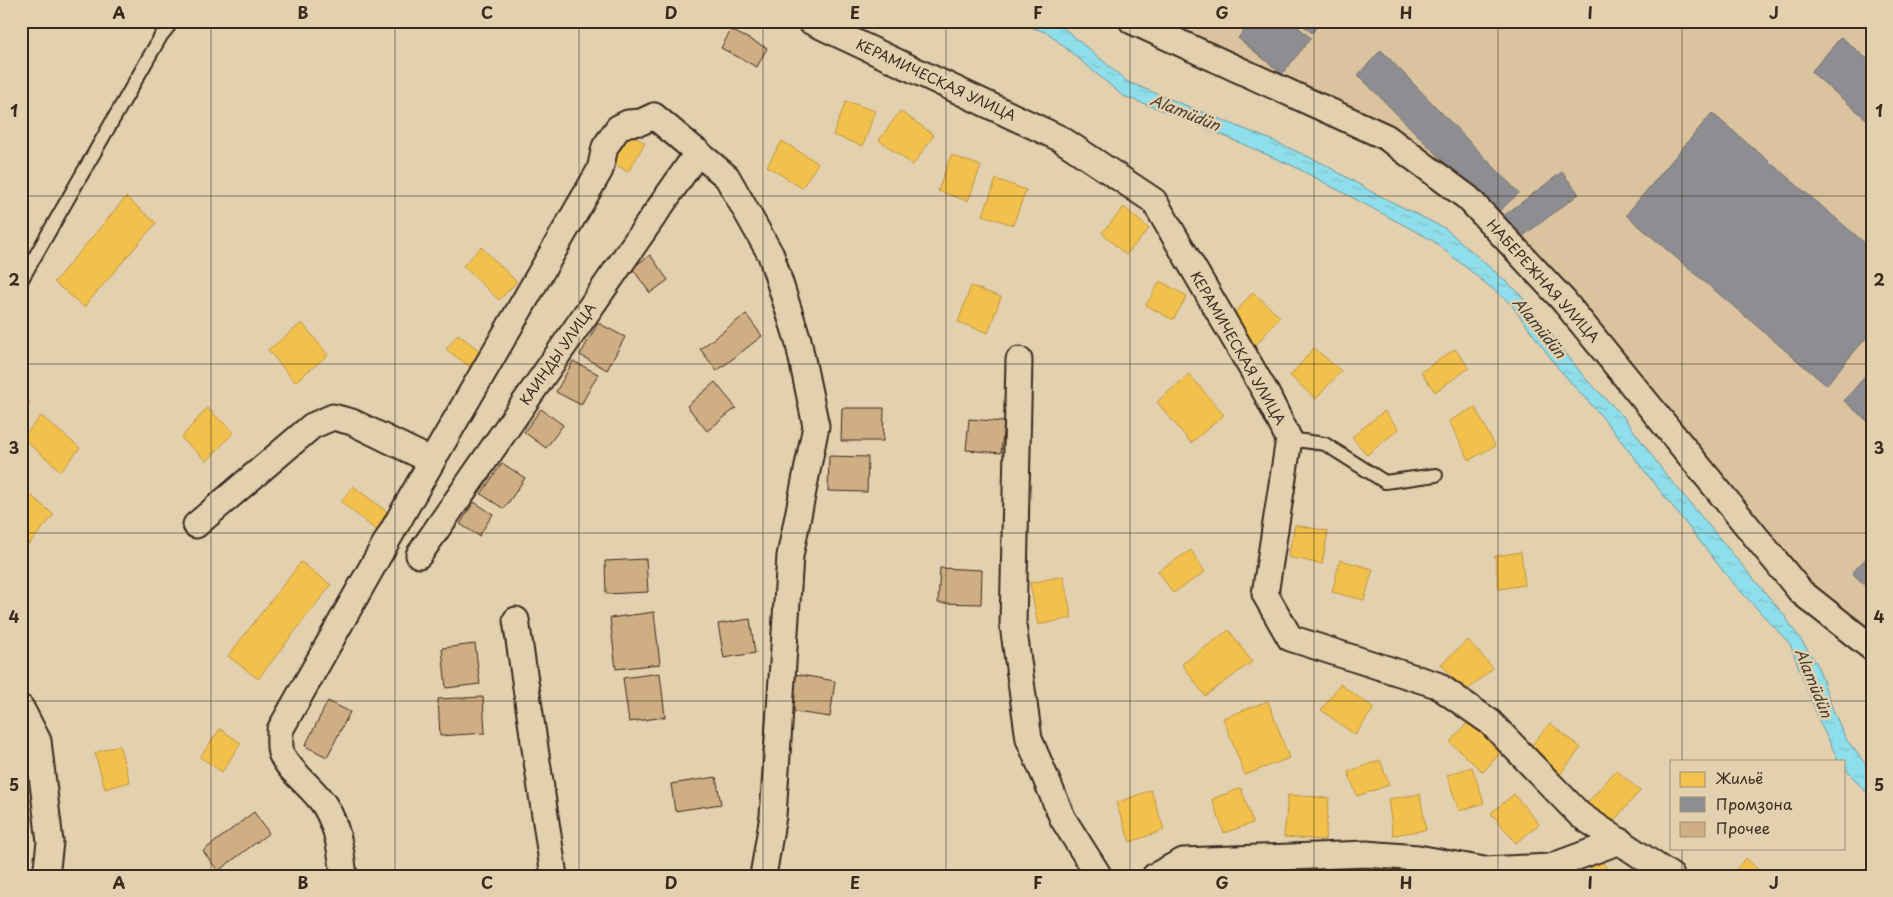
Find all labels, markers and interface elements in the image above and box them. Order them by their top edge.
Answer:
text: A [113,0,126,24]
text: B [298,0,309,24]
text: C [481,0,493,24]
text: D [665,0,677,24]
text: E [850,0,860,24]
text: F [1033,0,1043,24]
text: G [1215,0,1229,24]
text: H [1400,0,1412,24]
text: I [1587,0,1593,24]
text: J [1769,0,1779,24]
street label: КЕРАМИЧЕСКАЯ УЛИЦА [853,33,1020,126]
water label: Alamüdün [1147,87,1225,136]
text: 1 [10,98,18,122]
text: 1 [1875,98,1883,122]
street label: НАБЕРЕЖНАЯ УЛИЦА [1482,214,1605,347]
text: 2 [8,267,20,291]
street label: КЕРАМИЧЕСКАЯ УЛИЦА [1186,267,1291,429]
text: 2 [1873,267,1885,291]
water label: Alamüdün [1508,291,1573,363]
street label: КАИНДЫ УЛИЦА [514,298,601,409]
text: 3 [9,435,19,459]
text: 3 [1874,435,1884,459]
text: 4 [9,604,20,628]
text: 4 [1874,604,1885,628]
water label: Alamüdün [1790,644,1839,722]
legend [1670,760,1846,850]
text: Жильё [1715,766,1763,789]
text: 5 [9,772,19,796]
text: 5 [1874,772,1884,796]
text: Промзона [1716,792,1793,815]
text: Прочее [1716,816,1770,839]
text: A [113,870,126,894]
text: B [298,870,309,894]
text: C [481,870,493,894]
text: D [665,870,677,894]
text: E [850,870,860,894]
text: F [1033,870,1043,894]
text: G [1215,870,1229,894]
text: H [1400,870,1412,894]
text: I [1587,870,1593,894]
text: J [1769,870,1779,894]

